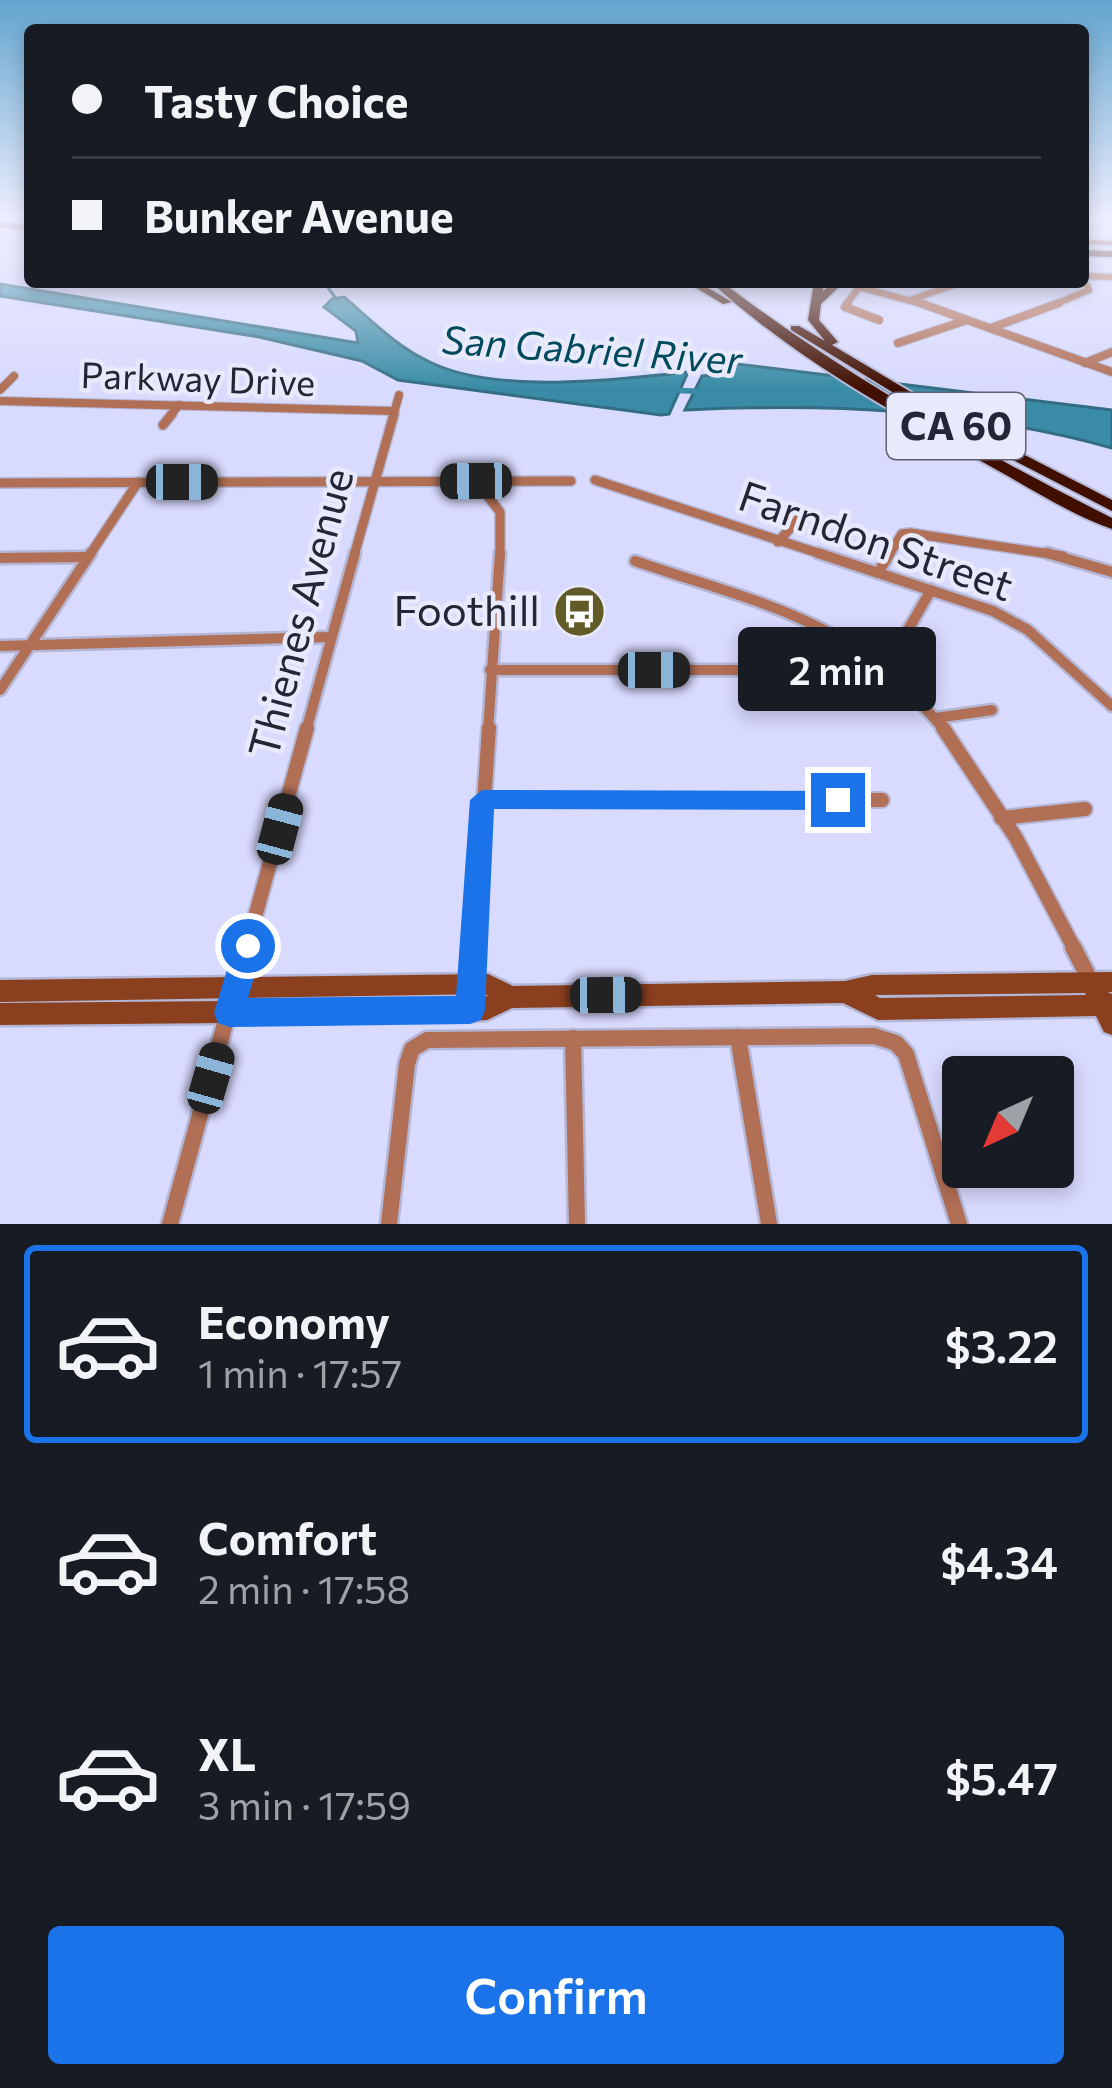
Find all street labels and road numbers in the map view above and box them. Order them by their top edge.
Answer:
street label: Parkway Drive [80,351,316,403]
road number: CA 60 [887,393,1025,459]
street label: Thienes Avenue [235,462,363,763]
street label: Farndon Street [733,468,1020,610]

